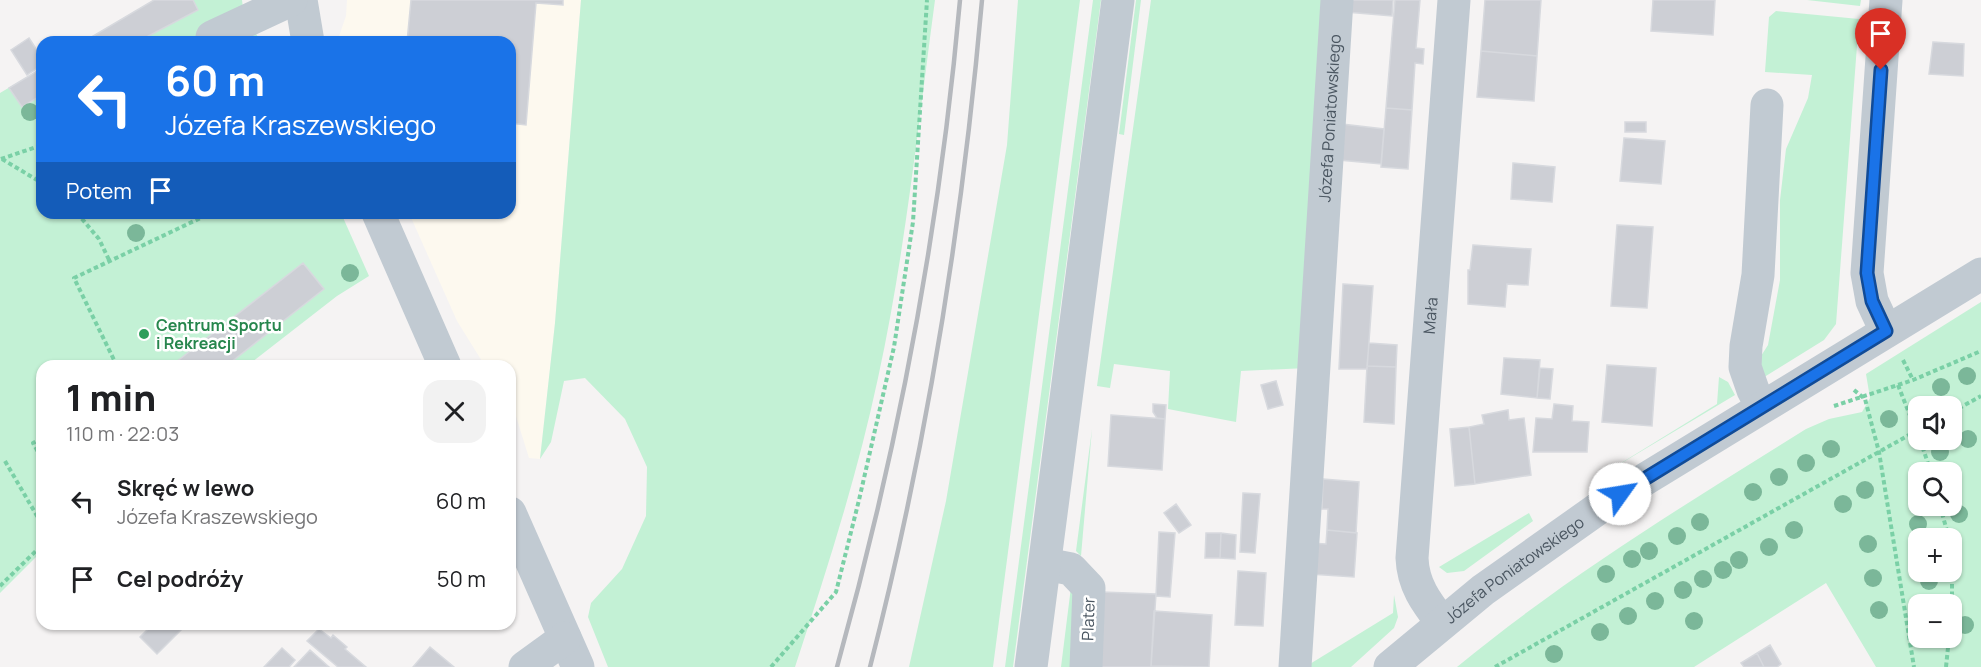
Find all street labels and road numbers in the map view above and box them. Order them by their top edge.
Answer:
street label: Józefa Poniatowskiego [1313,33,1346,203]
street label: Mała [1418,296,1443,335]
street label: Józefa Poniatowskiego [1440,511,1588,628]
street label: Plater [1076,597,1100,641]

